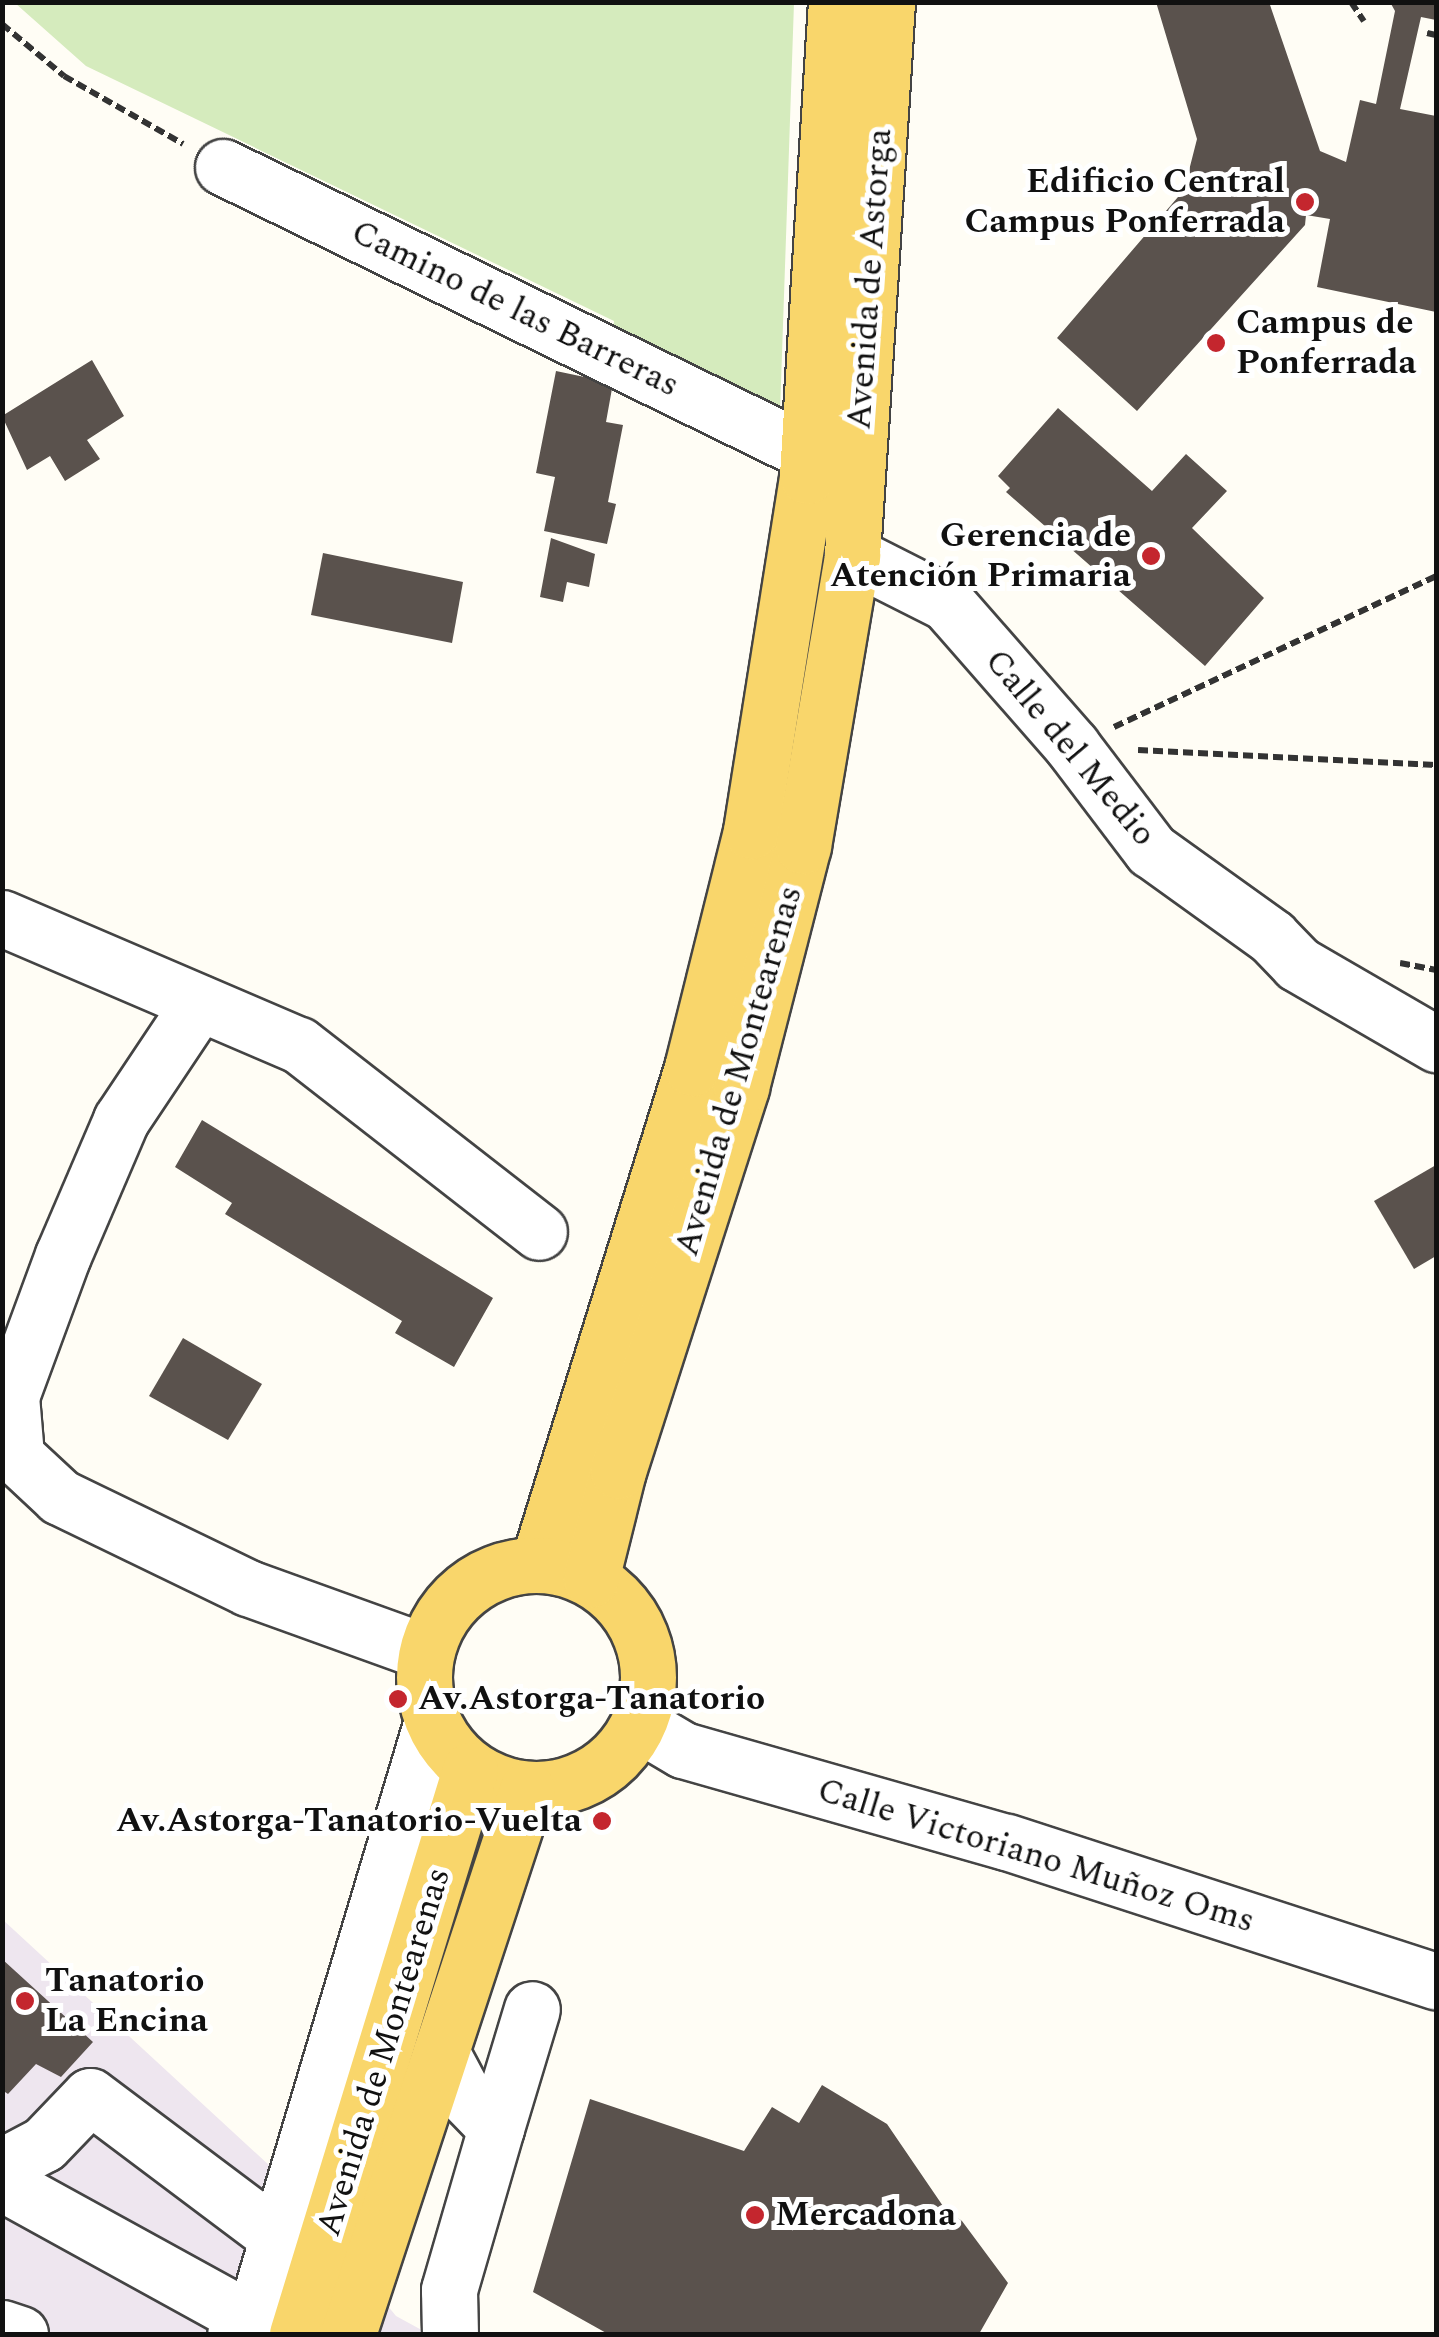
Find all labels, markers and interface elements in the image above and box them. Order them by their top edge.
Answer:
street label: Avenida de Astorga [839,127,901,431]
place label: Edificio Central Campus Ponferrada [965,161,1285,243]
marker: Edificio Central Campus Ponferrada [1294,191,1316,213]
street label: Camino de las Barreras [344,211,686,407]
place label: Campus de Ponferrada [1236,302,1417,384]
marker: Campus de Ponferrada [1205,332,1227,354]
place label: Gerencia de Atención Primaria [830,515,1131,597]
marker: Gerencia de Atención Primaria [1140,545,1162,567]
street label: Calle del Medio [975,641,1165,855]
street label: Avenida de Montearenas [666,881,812,1261]
place label: Av.Astorga-Tanatorio [418,1678,765,1720]
marker: Av.Astorga-Tanatorio [387,1688,409,1710]
street label: Calle Victoriano Muñoz Oms [812,1769,1260,1943]
place label: Av.Astorga-Tanatorio-Vuelta [116,1800,582,1842]
marker: Av.Astorga-Tanatorio-Vuelta [591,1810,613,1832]
street label: Avenida de Montearenas [308,1863,460,2241]
place label: Tanatorio La Encina [45,1960,208,2042]
marker: Tanatorio La Encina [14,1990,36,2012]
place label: Mercadona [775,2194,956,2236]
marker: Mercadona [744,2204,766,2226]

